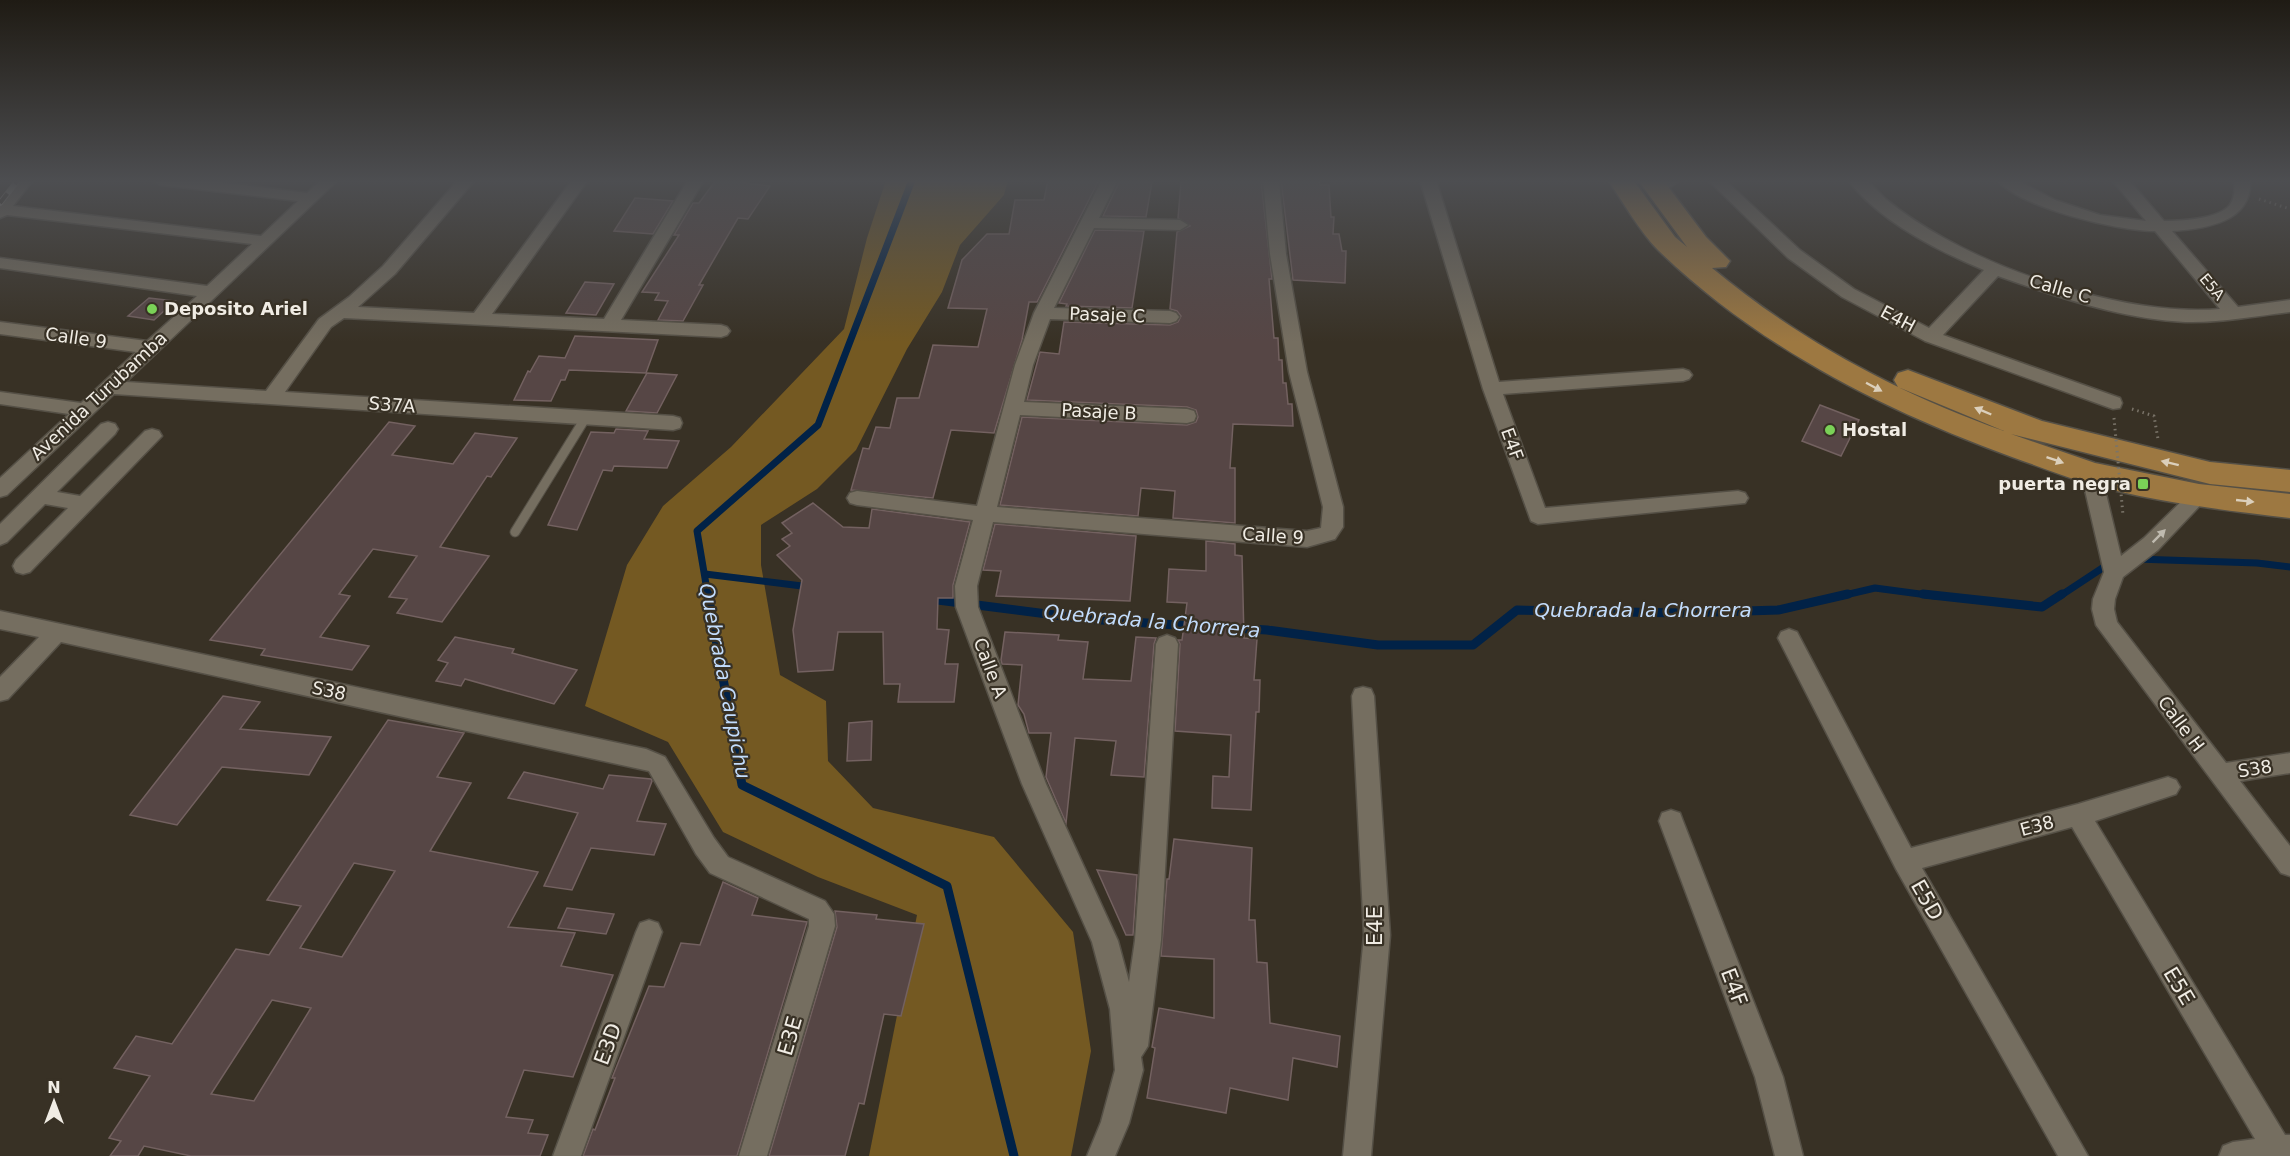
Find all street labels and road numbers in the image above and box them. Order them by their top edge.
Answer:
street label: Calle C [2027,270,2093,307]
street label: E5A [2196,270,2229,305]
street label: E4H [1877,301,1919,336]
street label: Pasaje C [1069,303,1145,326]
street label: Calle 9 [44,323,108,352]
street label: Avenida Turubamba [26,327,171,464]
street label: S37A [368,392,417,417]
street label: Pasaje B [1061,399,1137,424]
street label: E4F [1497,425,1528,463]
street label: Calle 9 [1241,523,1305,548]
street label: Calle A [969,635,1012,701]
street label: S38 [310,677,348,704]
street label: Calle H [2154,692,2209,756]
street label: S38 [2236,755,2274,782]
street label: E38 [2018,811,2056,840]
street label: E5D [1906,875,1948,925]
street label: E4E [1363,906,1387,946]
street label: E5E [2158,963,2200,1009]
street label: E4F [1716,965,1752,1009]
street label: E3E [773,1014,807,1058]
street label: E3D [589,1020,627,1068]

